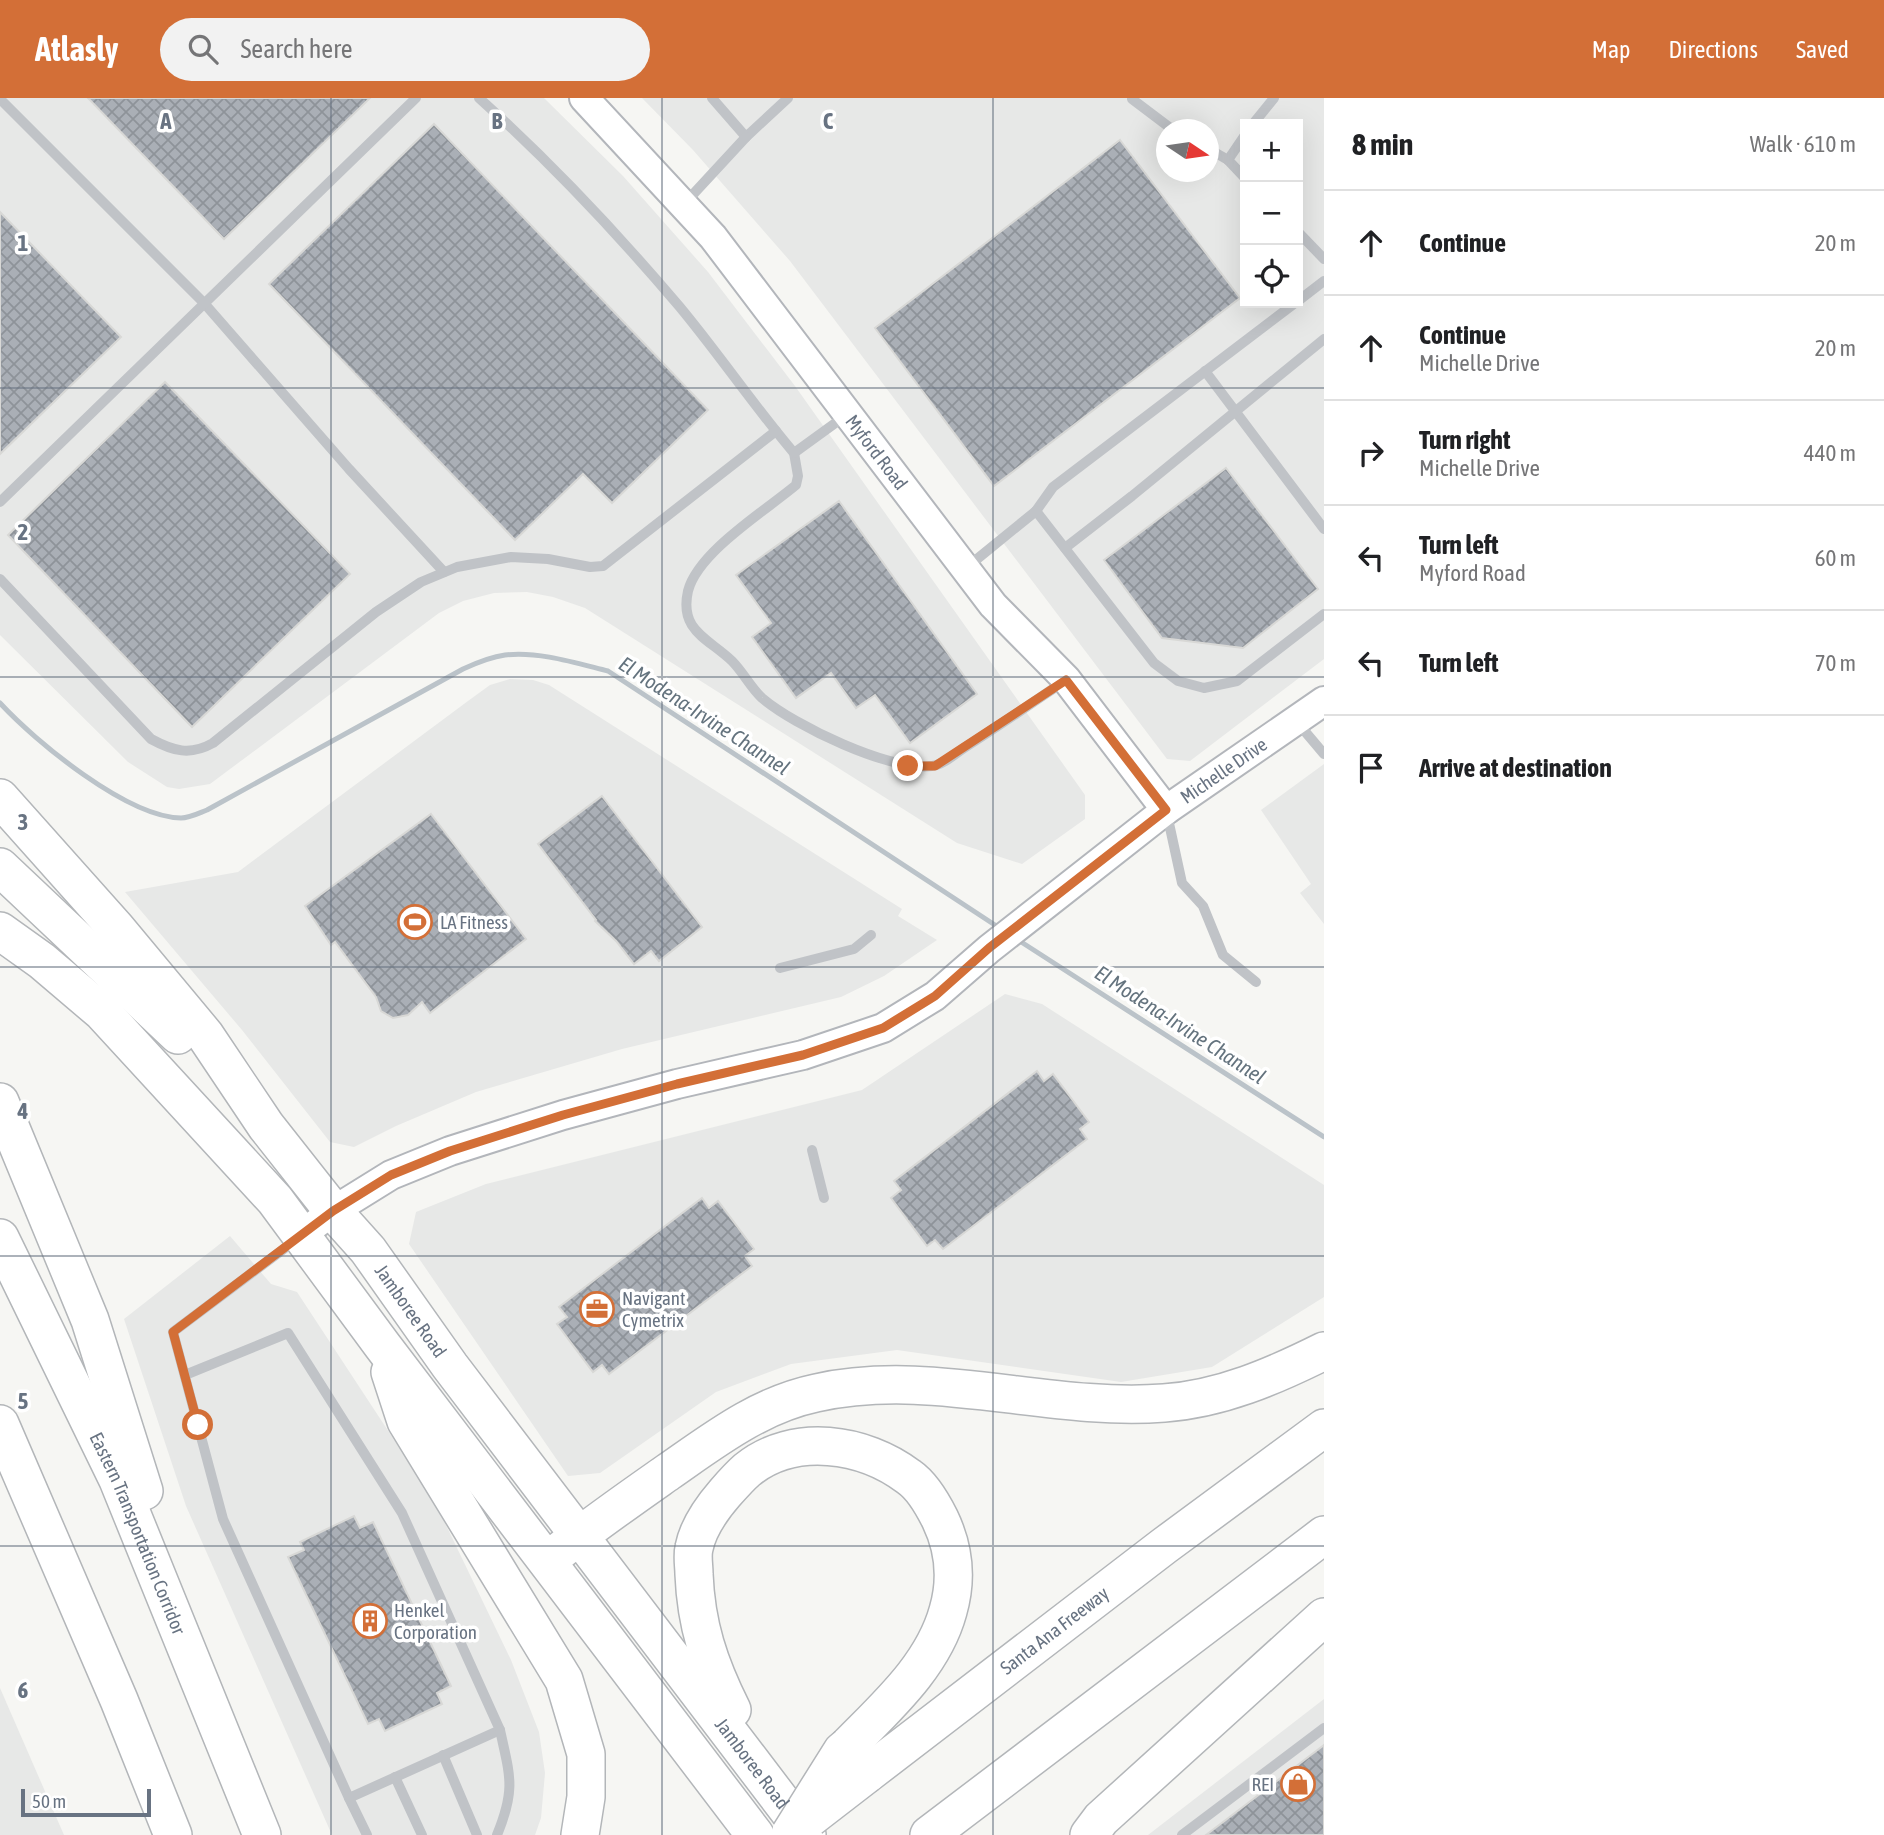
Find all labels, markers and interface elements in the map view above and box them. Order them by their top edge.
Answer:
search box [160,18,650,81]
text: Atlasly [35,30,118,68]
icon: search [184,30,222,68]
text: Search here [240,34,353,64]
text: Map [1592,36,1630,63]
text: Directions [1668,36,1758,63]
text: Saved [1796,36,1849,63]
text: A [159,108,172,134]
text: B [492,108,503,134]
text: C [823,108,834,134]
north arrow [1156,119,1219,182]
map controls [1240,119,1303,308]
button: + [1240,119,1303,182]
text: 8 min [1352,127,1413,161]
text: Walk · 610 m [1750,131,1856,157]
button: − [1240,182,1303,245]
icon: ahead [1352,224,1390,262]
text: Continue [1419,228,1506,258]
text: 1 [18,230,29,256]
text: 20 m [1815,230,1856,256]
button: locate [1240,245,1303,308]
text: Continue [1419,320,1506,350]
icon: ahead [1352,329,1390,367]
text: 20 m [1815,335,1856,361]
text: Michelle Drive [1419,350,1540,376]
street label: Myford Road [841,410,912,494]
text: Turn right [1419,425,1510,455]
icon: right [1352,434,1390,472]
text: 440 m [1804,440,1856,466]
text: Michelle Drive [1419,455,1540,481]
text: 2 [18,519,28,545]
text: Turn left [1419,530,1499,560]
icon: left [1352,539,1390,577]
text: 60 m [1815,545,1856,571]
text: Myford Road [1419,560,1526,586]
icon: left [1352,644,1390,682]
text: Turn left [1419,648,1499,678]
text: 70 m [1815,650,1856,676]
water label: El Modena-Irvine Channel [615,651,794,779]
street label: Michelle Drive [1176,733,1271,808]
icon: arrive [1352,749,1390,787]
route end [892,750,923,781]
text: Arrive at destination [1419,753,1612,783]
text: 3 [18,809,28,835]
sports icon: LA Fitness [396,903,434,941]
place label: LA Fitness [440,911,508,933]
water label: El Modena-Irvine Channel [1091,960,1270,1088]
text: 4 [17,1098,29,1124]
street label: Jamboree Road [371,1260,451,1361]
place label: Navigant Cymetrix [622,1287,686,1331]
office icon: Navigant Cymetrix [578,1290,616,1328]
text: 5 [18,1388,29,1414]
route start [182,1409,213,1440]
street label: Eastern Transportation Corridor [85,1429,191,1638]
street label: Santa Ana Freeway [996,1582,1113,1679]
place label: Henkel Corporation [394,1599,477,1643]
building icon: Henkel Corporation [351,1602,389,1640]
text: 6 [18,1677,29,1703]
street label: Jamboree Road [711,1714,794,1813]
shop icon: REI [1279,1765,1317,1803]
place label: REI [1252,1773,1274,1795]
scale bar [21,1786,150,1818]
text: 50 m [32,1790,66,1812]

